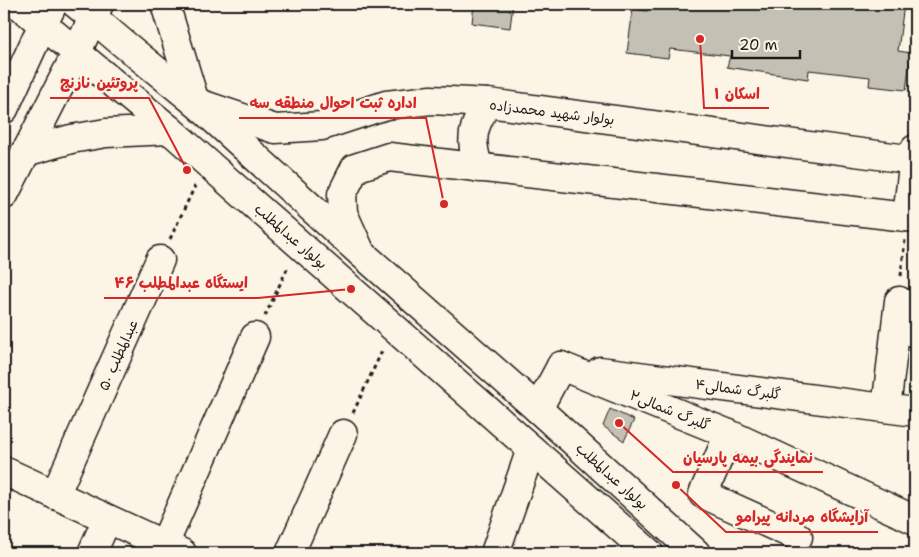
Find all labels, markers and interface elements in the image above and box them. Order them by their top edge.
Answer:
scale bar [732,28,799,60]
text: 20 m [739,35,778,55]
callout: پروتئین نارنج [50,68,149,98]
text: پروتئین نارنج [60,73,139,93]
callout: اسکان ۱ [704,78,769,108]
text: اسکان ۱ [714,84,760,104]
callout: اداره ثبت احوال منطقه سه [239,88,426,118]
text: اداره ثبت احوال منطقه سه [249,93,417,113]
street label: بولوار شهید محمدزاده [488,95,615,130]
street label: بولوار عبدالمطلب [250,199,331,273]
callout: ایستگاه عبدالمطلب ۴۶ [104,268,258,298]
text: ایستگاه عبدالمطلب ۴۶ [114,273,248,293]
street label: عبدالمطلب ۵۰ [94,317,142,393]
street label: گلبرگ شمالی۴ [694,375,782,403]
street label: گلبرگ شمالی۲ [627,386,713,434]
street label: بولوار عبدالمطلب [572,439,652,514]
callout: نمایندگی بیمه پارسیان [673,442,823,472]
text: نمایندگی بیمه پارسیان [683,448,813,468]
callout: آرایشگاه مردانه پیرامو [726,502,878,532]
text: آرایشگاه مردانه پیرامو [735,507,869,527]

